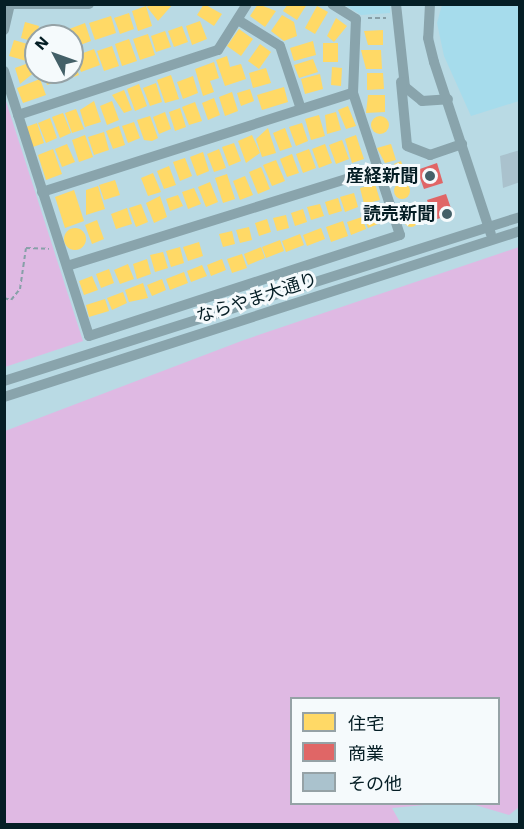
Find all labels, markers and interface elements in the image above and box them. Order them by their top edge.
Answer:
north arrow [24,24,84,84]
text: N [30,32,53,54]
place label: 産経新聞 [346,165,418,187]
marker: 産経新聞 [423,169,437,183]
place label: 読売新聞 [363,203,435,225]
marker: 読売新聞 [440,207,454,221]
street label: ならやま大通り [194,268,320,328]
legend [290,697,500,805]
text: 住宅 [348,713,384,734]
text: 商業 [348,743,384,764]
text: その他 [348,773,402,794]

